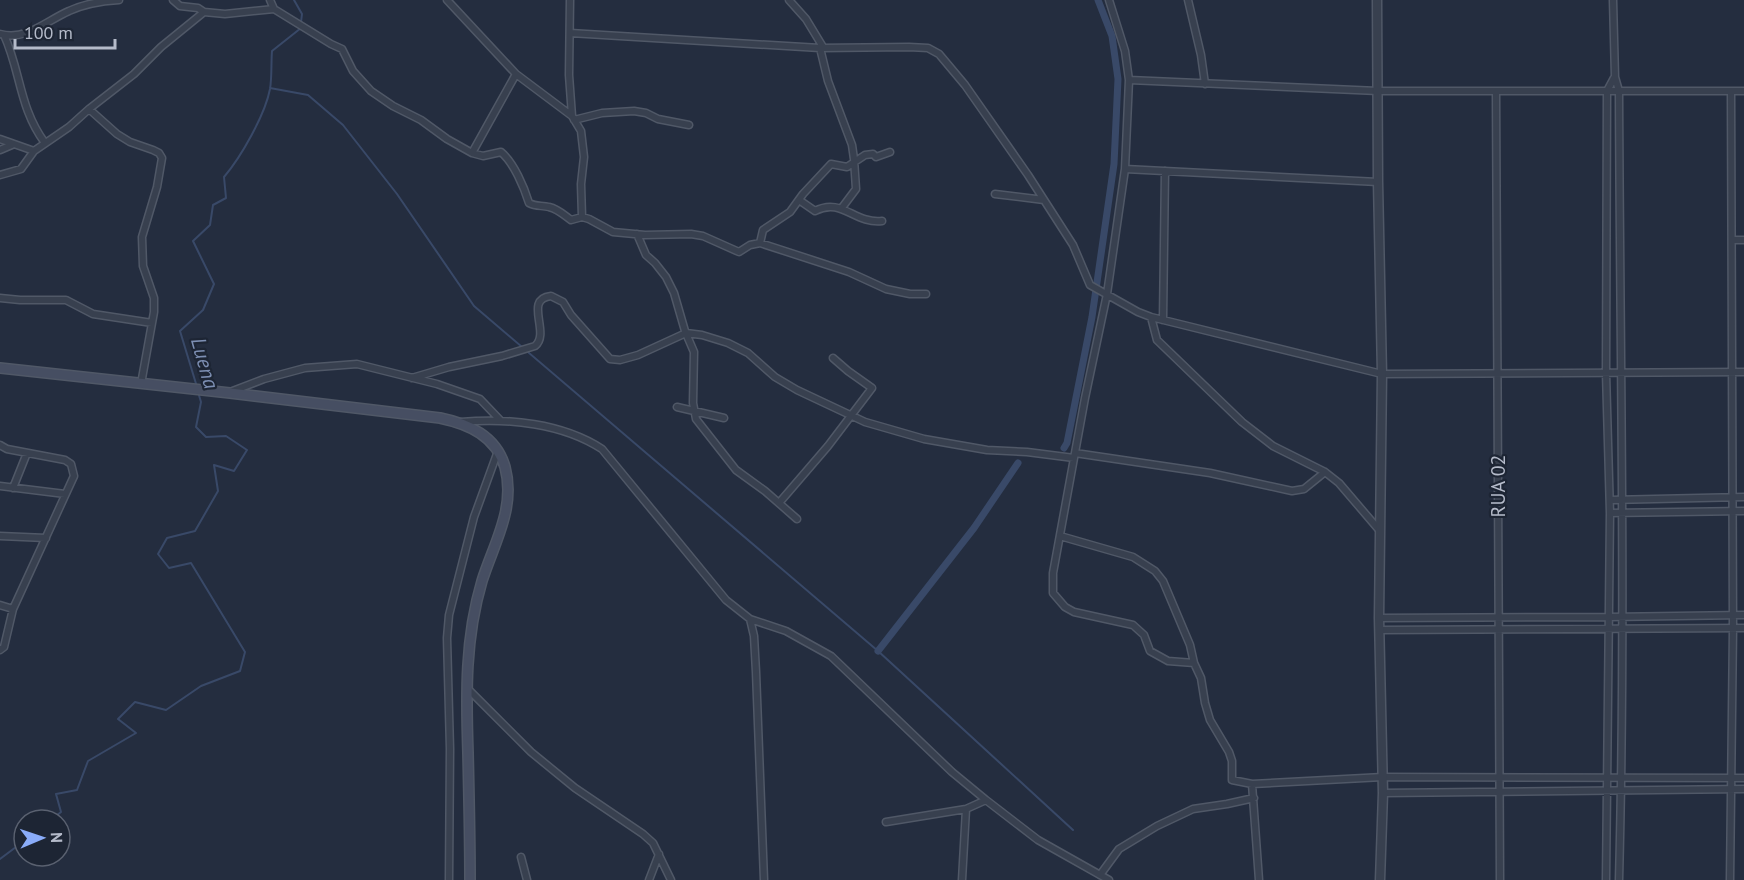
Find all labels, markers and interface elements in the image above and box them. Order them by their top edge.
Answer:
scale bar [15,12,116,50]
text: 100 m [24,21,73,44]
water label: Luena [185,334,225,392]
street label: RUA 02 [1485,455,1511,517]
north arrow [12,808,72,868]
text: N [47,832,67,843]

